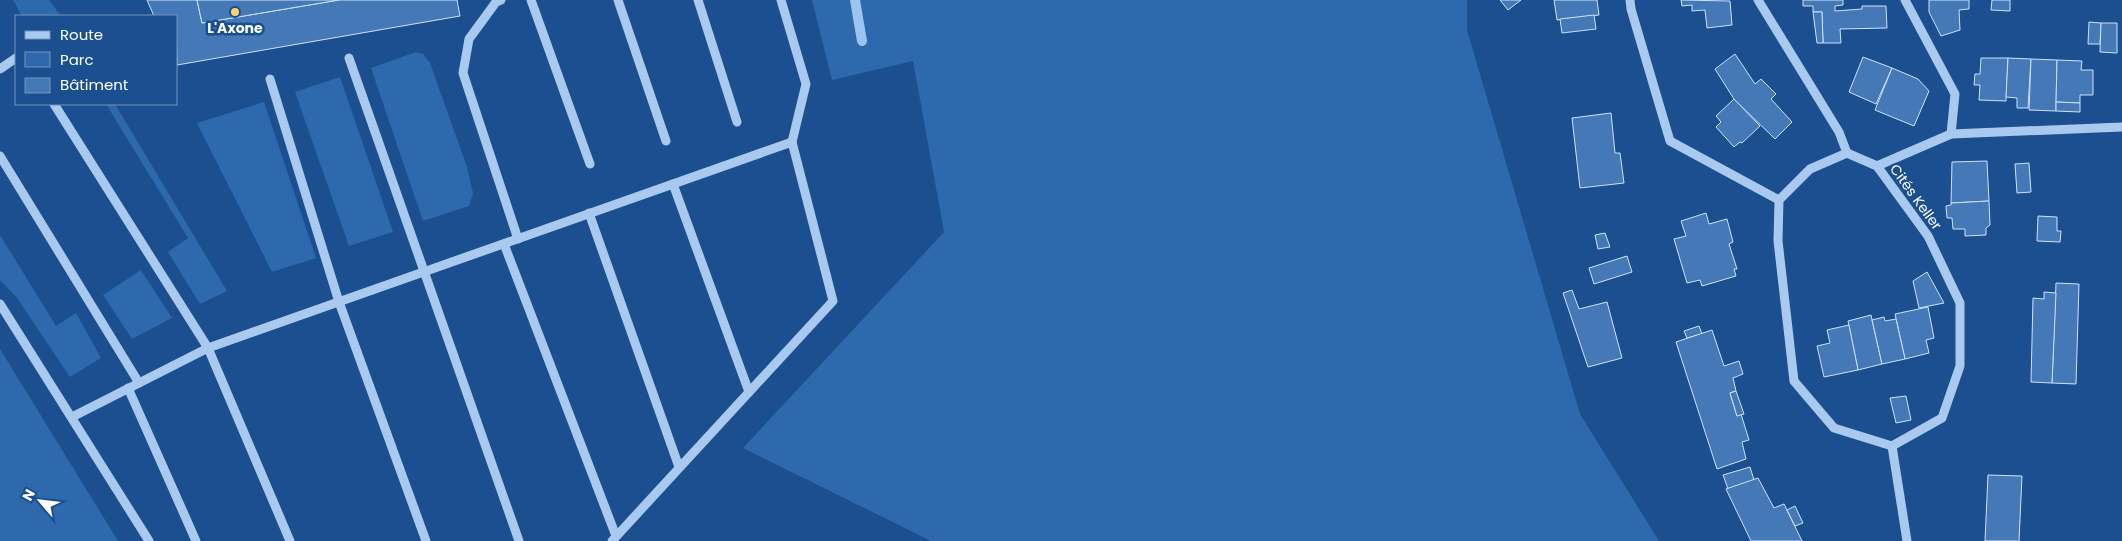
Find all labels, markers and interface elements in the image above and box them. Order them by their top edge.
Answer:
marker: L'Axone [229,6,241,18]
legend [15,15,178,105]
place label: L'Axone [207,18,263,38]
text: Route [60,24,103,45]
text: Parc [60,49,94,70]
text: Bâtiment [60,74,128,95]
street label: Cités Keller [1885,160,1947,234]
north arrow [15,476,65,526]
text: N [17,486,40,504]

